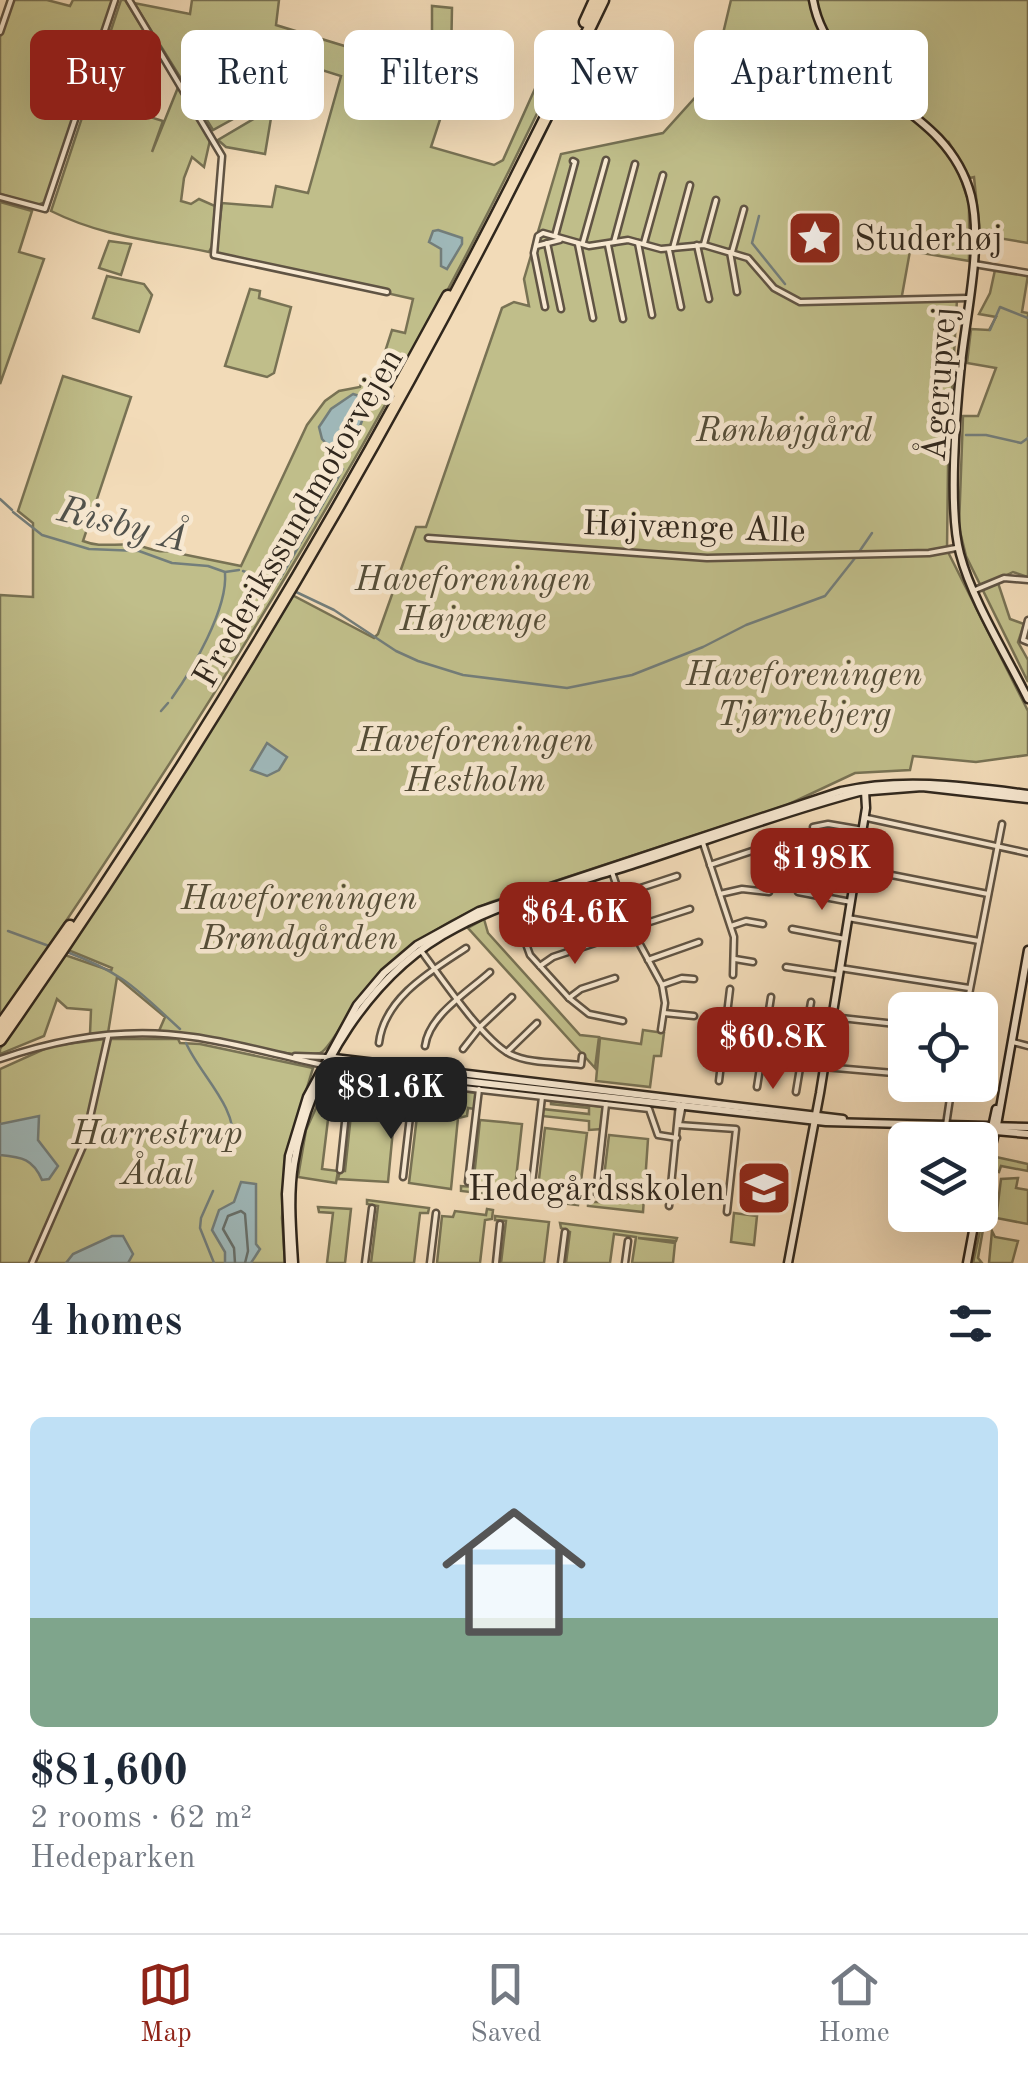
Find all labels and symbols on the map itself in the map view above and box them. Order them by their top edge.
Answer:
place icon: Studerhøj [785,208,845,268]
place label: Studerhøj [854,223,1003,258]
street label: Ågerupvej [910,305,963,463]
street label: Frederikssundmotorvejen [188,343,411,694]
park label: Rønhøjgård [695,414,872,449]
water label: Risby Å [53,485,192,560]
street label: Højvænge Alle [582,507,806,550]
park label: Haveforeningen Højvænge [354,563,591,638]
park label: Haveforeningen Tjørnebjerg [685,658,922,733]
park label: Haveforeningen Hestholm [356,724,593,799]
pin: $198K [752,828,892,913]
park label: Haveforeningen Brøndgården [180,882,417,957]
pin: $64.6K [494,882,656,967]
pin: $60.8K [692,1007,854,1092]
pin: $81.6K [310,1057,472,1142]
park label: Harrestrup Ådal [70,1117,243,1192]
school or university icon: Hedegårdsskolen [734,1158,794,1218]
place label: Hedegårdsskolen [468,1173,725,1208]

